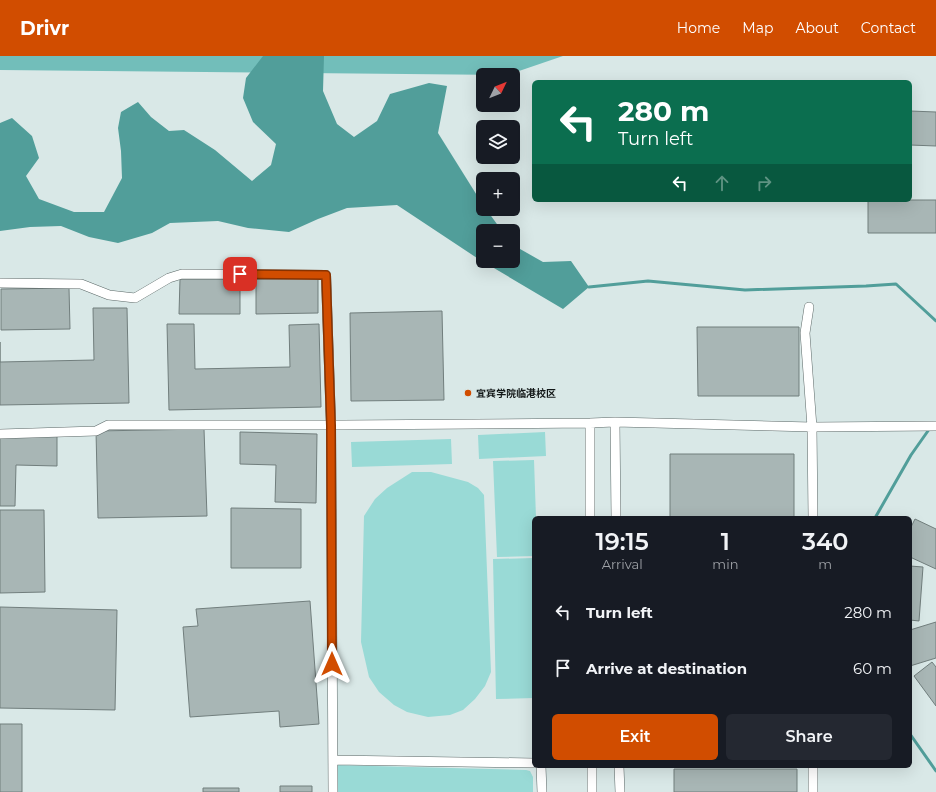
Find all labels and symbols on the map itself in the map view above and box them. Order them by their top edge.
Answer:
north arrow [476,68,520,112]
pin [223,257,257,291]
place label: 宜宾学院临港校区 [476,387,556,400]
marker: 宜宾学院临港校区 [463,388,473,398]
position arrow [311,643,353,685]

